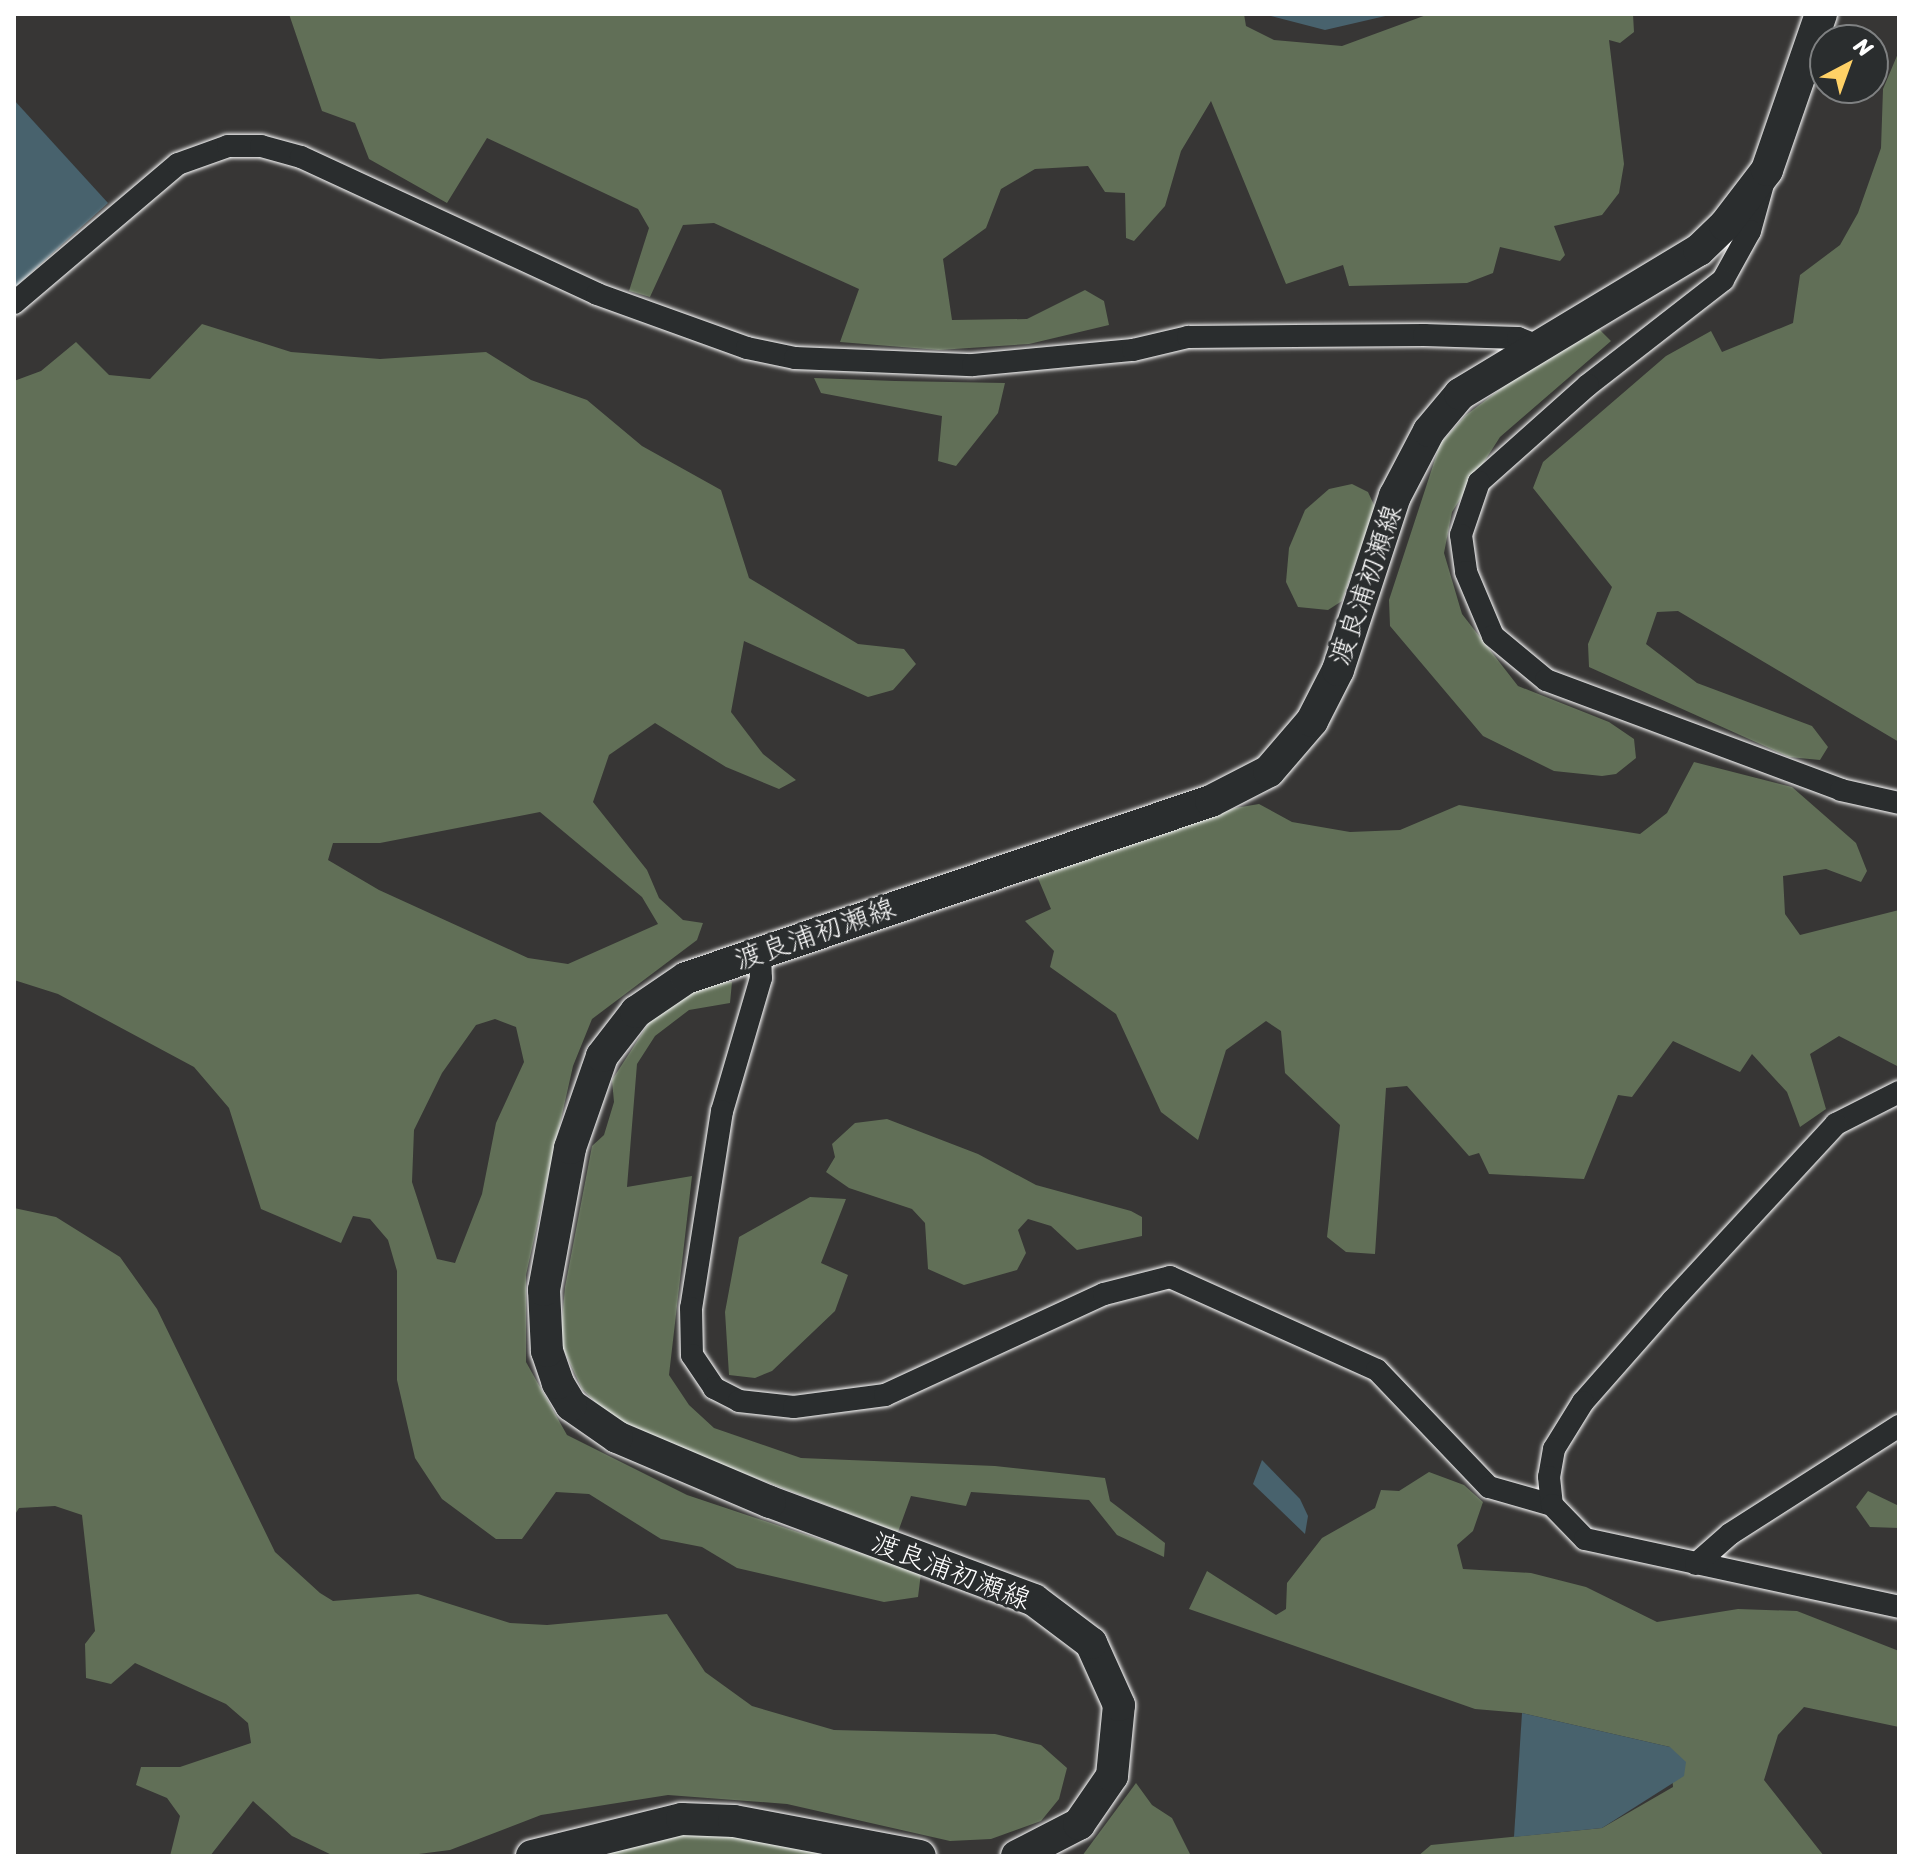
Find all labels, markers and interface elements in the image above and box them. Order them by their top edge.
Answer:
north arrow [1809,24,1889,104]
text: N [1845,27,1882,67]
street label: 渡良浦初瀬線 [1323,500,1409,670]
street label: 渡良浦初瀬線 [730,891,900,977]
street label: 渡良浦初瀬線 [867,1525,1035,1617]

